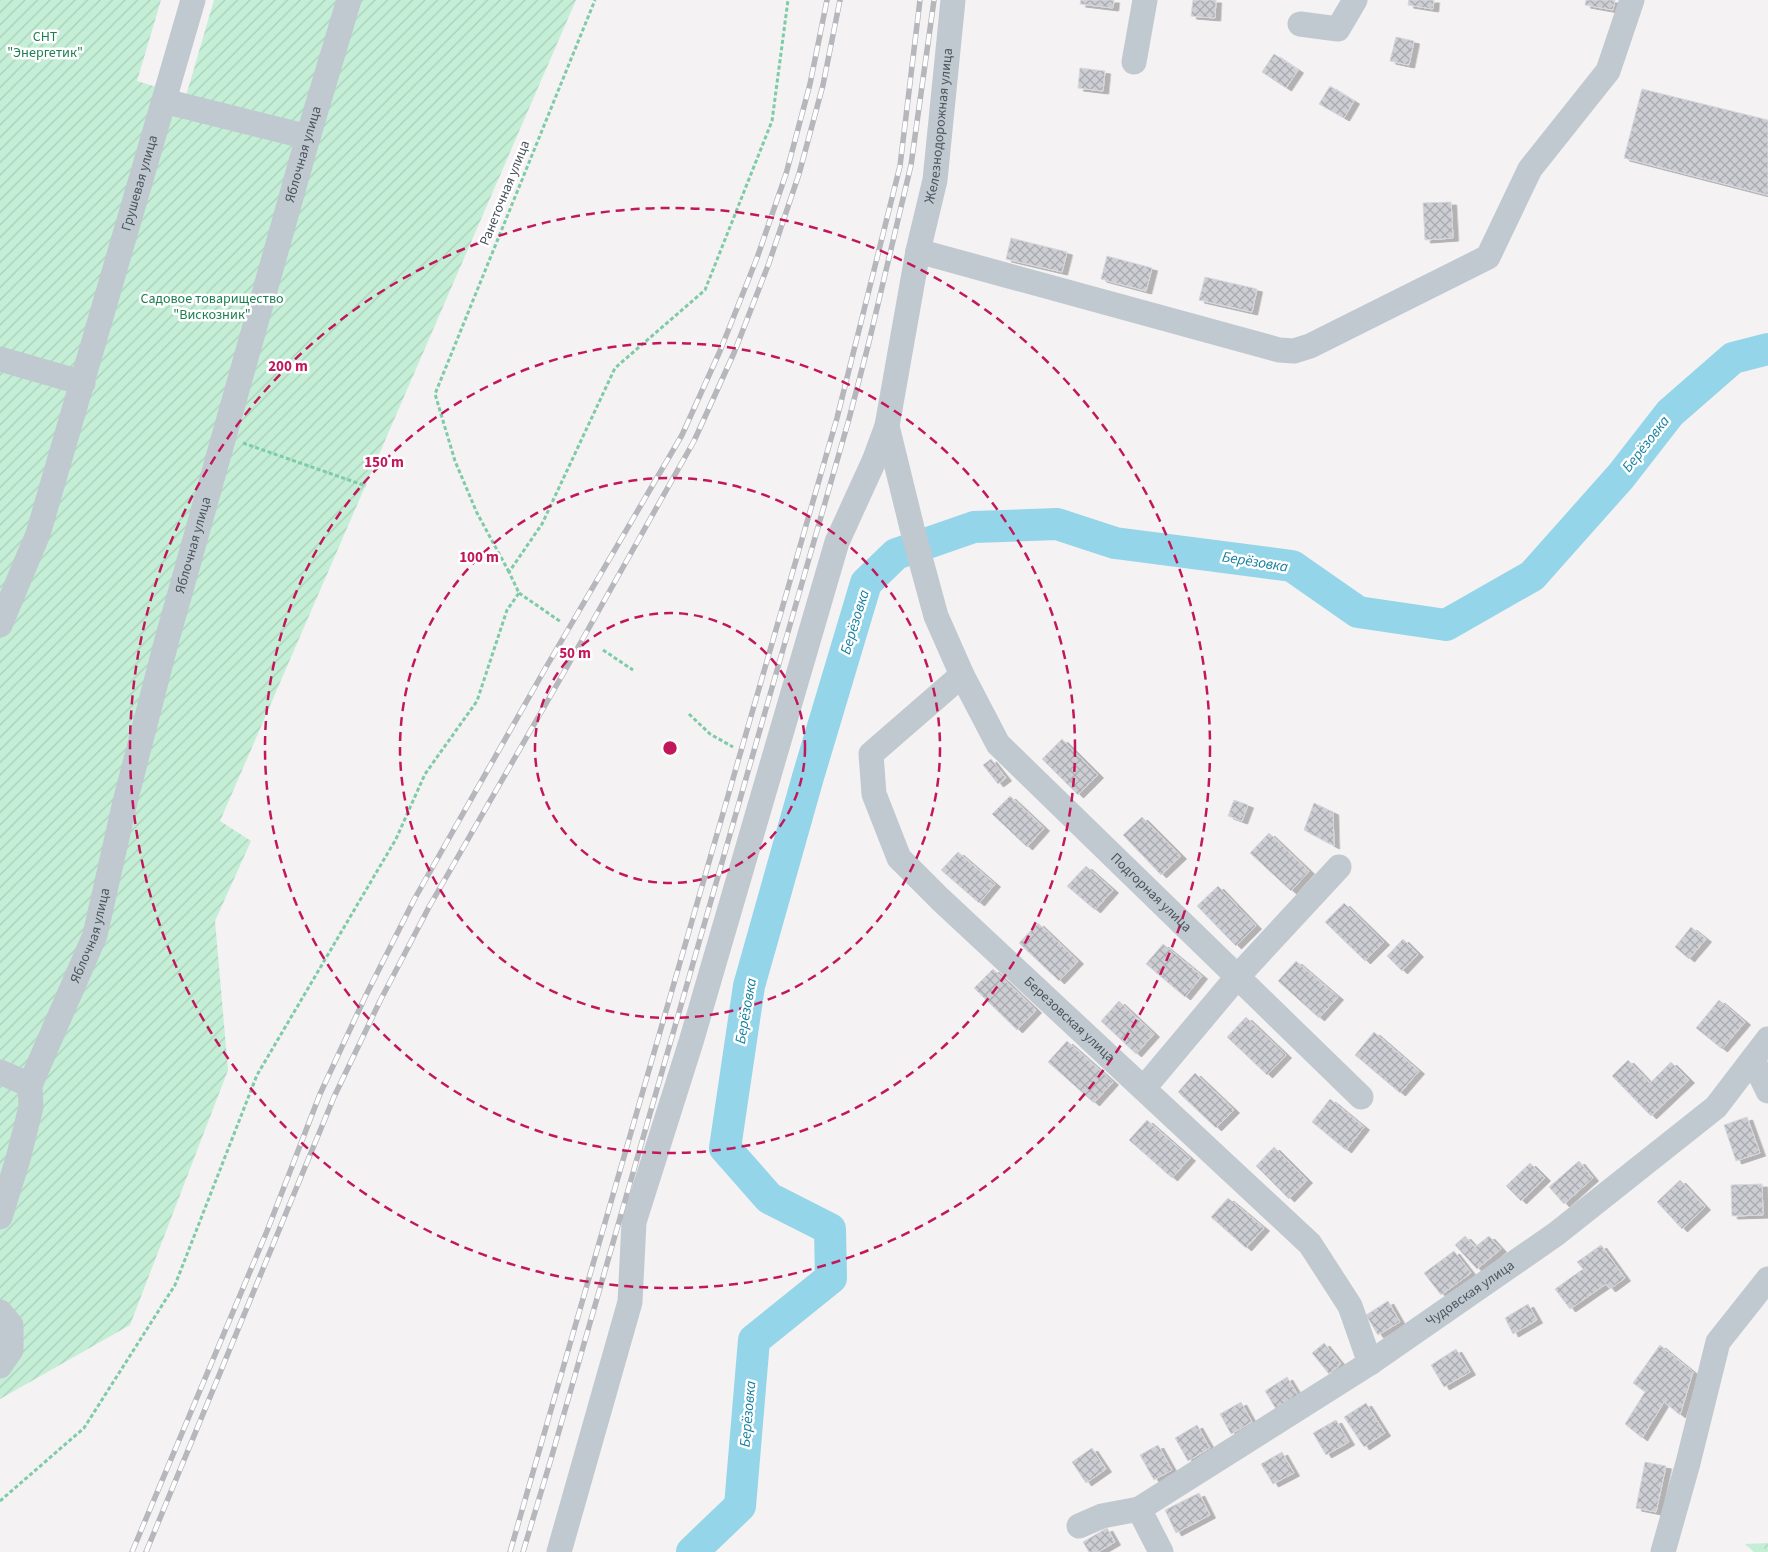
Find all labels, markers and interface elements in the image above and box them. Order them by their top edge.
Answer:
park label: СНТ "Энергетик" [7,27,83,63]
street label: Железнодорожная улица [920,47,958,206]
street label: Яблочная улица [280,104,327,205]
street label: Грушевая улица [116,133,163,233]
street label: Ранеточная улица [475,137,535,249]
park label: Садовое товарищество "Вискозник" [140,289,284,325]
text: 200 m [268,356,308,377]
water label: Берёзовка [1617,411,1675,477]
text: 150 m [364,452,404,473]
street label: Яблочная улица [170,495,217,596]
water label: Берёзовка [1221,546,1289,578]
text: 100 m [459,547,499,568]
water label: Берёзовка [835,587,875,657]
text: 50 m [559,643,591,664]
centre of rings [661,739,679,757]
street label: Подгорная улица [1106,849,1196,937]
street label: Яблочная улица [65,886,115,986]
street label: Березовская улица [1019,972,1119,1067]
water label: Берёзовка [730,976,762,1046]
street label: Чудовская улица [1422,1256,1519,1331]
water label: Берёзовка [735,1380,761,1448]

